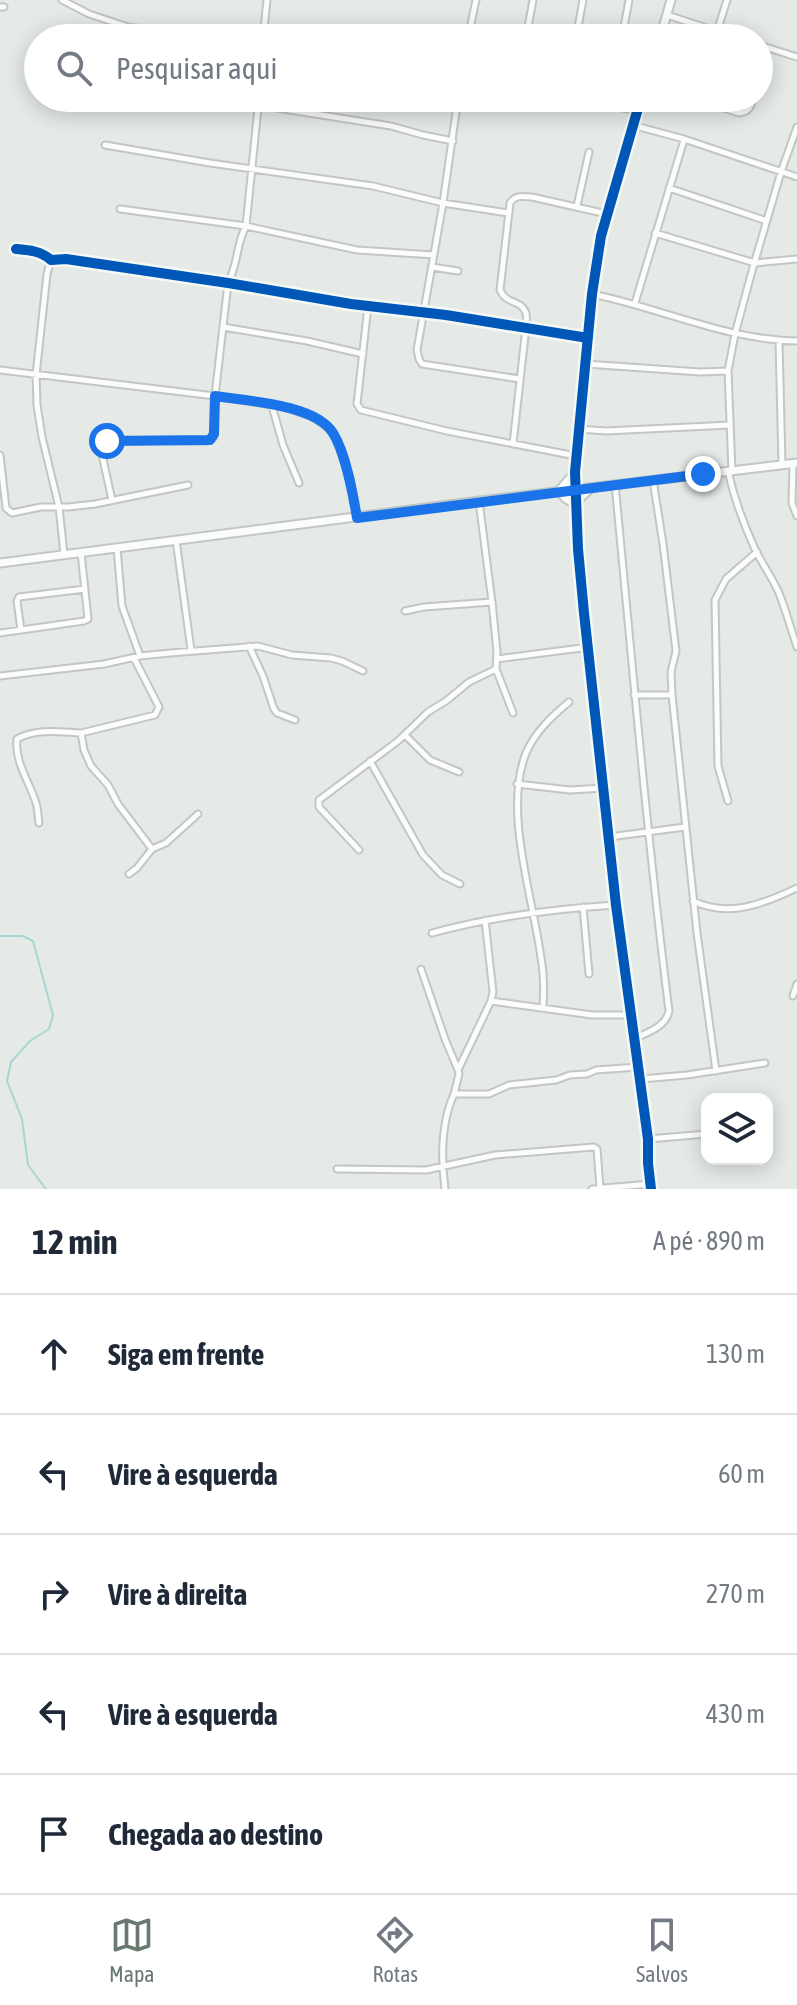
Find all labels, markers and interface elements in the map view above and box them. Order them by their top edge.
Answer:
search box [24,24,773,112]
icon: search [52,46,96,90]
text: Pesquisar aqui [116,51,277,85]
route start [89,423,125,459]
route end [685,456,721,492]
map controls [701,1093,773,1165]
button: layers [701,1093,773,1165]
text: 12 min [32,1222,117,1261]
text: A pé · 890 m [653,1226,765,1256]
icon: ahead [32,1332,76,1376]
text: Siga em frente [108,1337,264,1371]
text: 130 m [706,1339,765,1369]
icon: left [32,1452,76,1496]
text: Vire à esquerda [108,1457,278,1491]
text: 60 m [718,1459,765,1489]
icon: right [32,1572,76,1616]
text: Vire à direita [108,1577,247,1611]
text: 270 m [706,1579,765,1609]
icon: left [32,1692,76,1736]
text: Vire à esquerda [108,1697,278,1731]
text: 430 m [706,1699,765,1729]
icon: arrive [32,1812,76,1856]
text: Chegada ao destino [108,1817,323,1851]
tab: Mapa [109,1913,155,1987]
tab: Rotas [372,1913,418,1987]
tab: Salvos [636,1913,688,1987]

